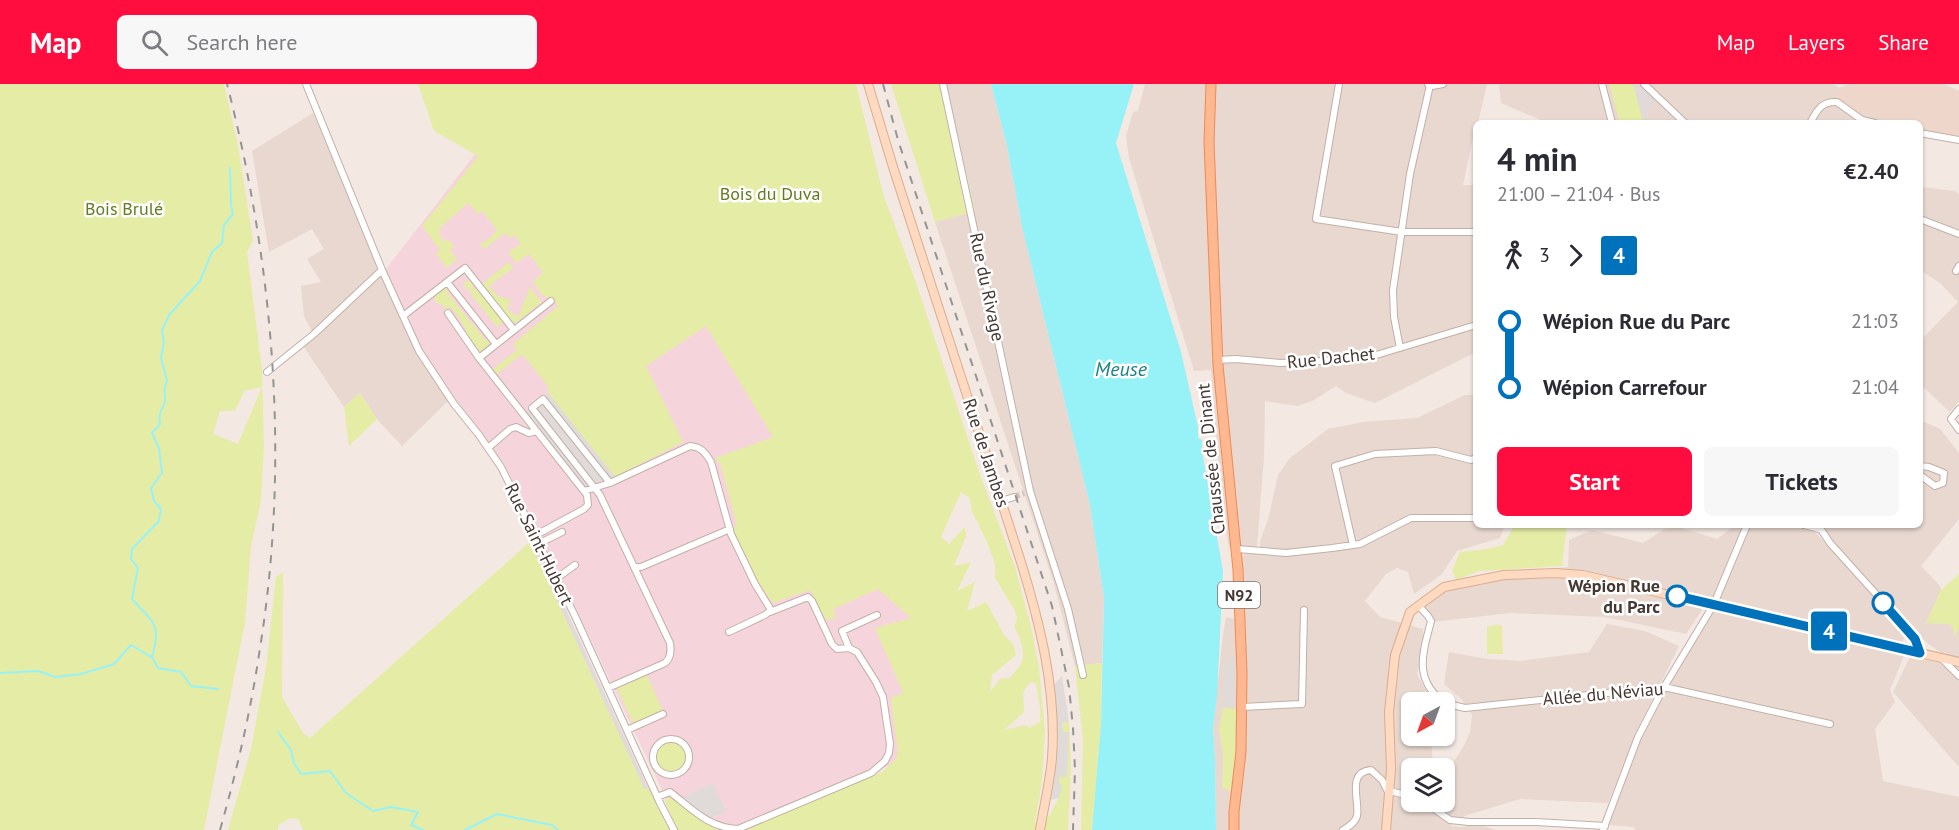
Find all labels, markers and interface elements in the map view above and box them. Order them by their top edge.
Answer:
search box [117,15,537,69]
text: Map [30,24,81,61]
icon: search [138,26,171,59]
text: Search here [186,28,297,56]
text: Map [1717,29,1755,56]
text: Layers [1788,29,1845,56]
text: Share [1878,29,1929,56]
text: 4 min [1497,137,1578,180]
text: €2.40 [1844,157,1899,185]
text: 21:00 – 21:04 · Bus [1497,181,1661,207]
park label: Bois du Duva [720,182,820,205]
park label: Bois Brulé [85,197,163,220]
street label: Rue du Rivage [965,231,1010,343]
icon: walk [1497,239,1530,272]
icon: forward [1559,239,1592,272]
text: 3 [1539,242,1550,268]
text: 4 [1613,242,1625,269]
text: Wépion Rue du Parc [1543,307,1730,335]
text: 21:03 [1851,308,1899,334]
street label: Rue Dachet [1286,341,1376,374]
water label: Meuse [1095,356,1148,382]
text: Wépion Carrefour [1543,373,1707,401]
text: 21:04 [1851,374,1899,400]
street label: Chaussée de Dinant [1191,382,1230,536]
street label: Rue de Jambes [958,396,1015,510]
button: Start [1497,447,1692,516]
button: Tickets [1704,447,1899,516]
street label: Rue Saint-Hubert [500,479,579,608]
place label: Wépion Rue du Parc [1568,574,1660,618]
road number: N92 [1218,582,1260,608]
marker: Wépion Rue du Parc [1666,585,1688,607]
unlabelled marker [1872,592,1894,614]
line badge: 4 [1810,612,1848,650]
text: 4 [1823,618,1835,645]
street label: Allée du Néviau [1542,677,1664,710]
north arrow [1401,692,1455,746]
map controls [1401,692,1455,812]
button: layers [1401,758,1455,812]

